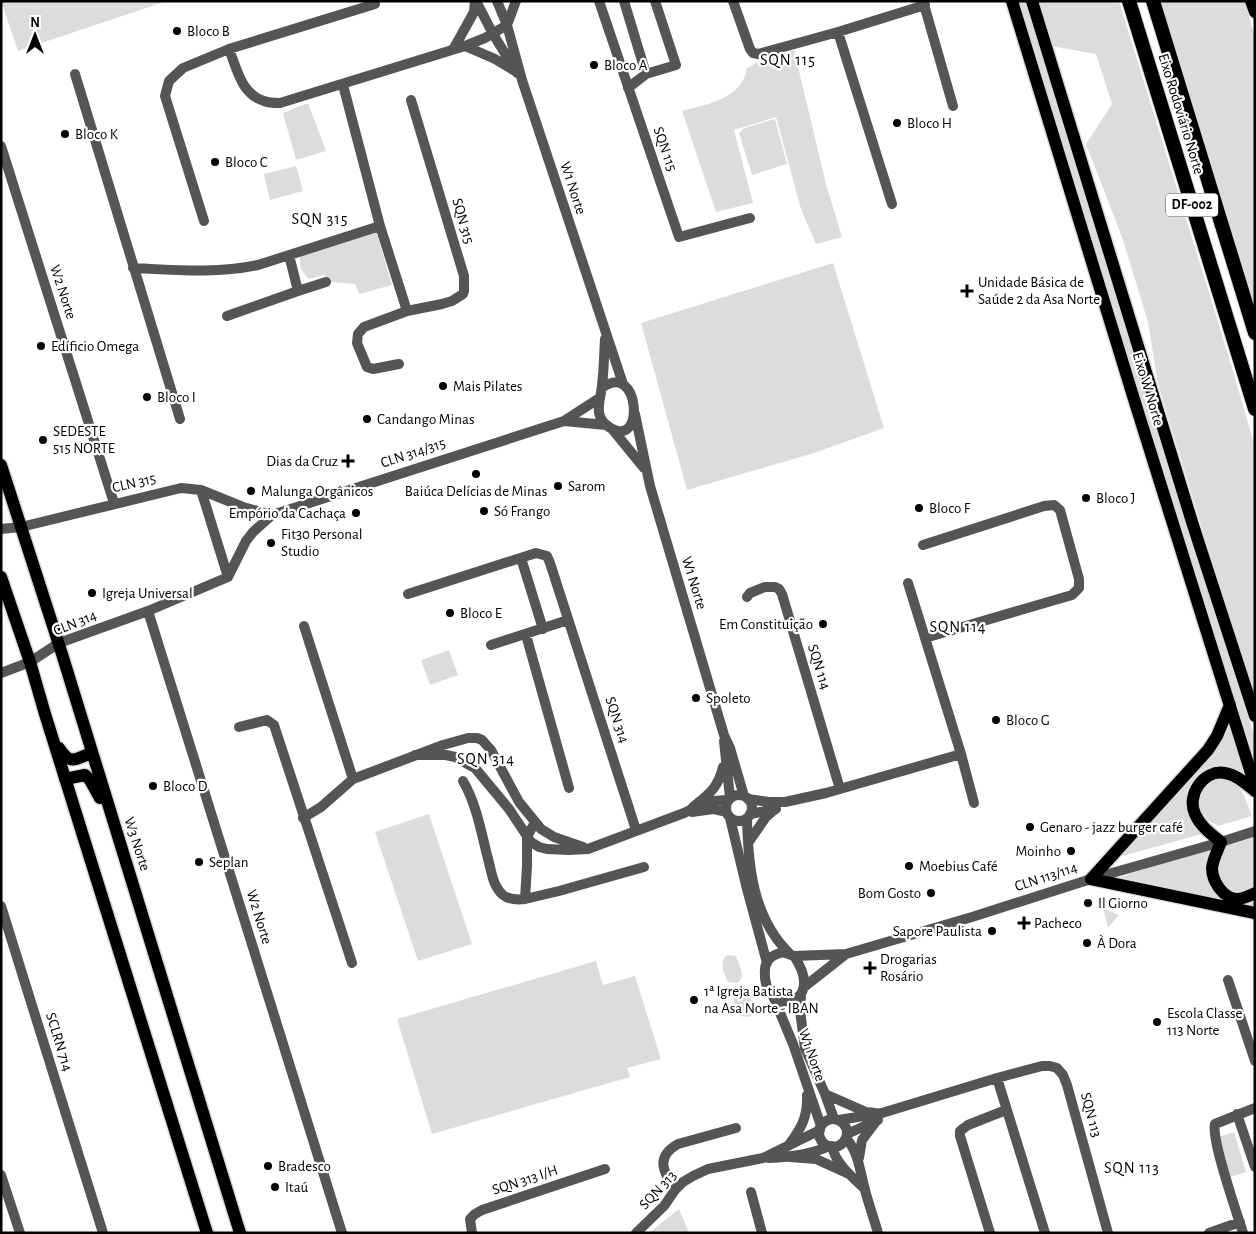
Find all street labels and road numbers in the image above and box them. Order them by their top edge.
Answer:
street label: Eixo Rodoviário Norte [1155,52,1207,176]
street label: SQN 115 [650,125,680,173]
street label: W1 Norte [557,160,589,216]
road number: DF-002 [1166,194,1218,216]
street label: SQN 315 [449,196,477,246]
street label: W2 Norte [47,263,79,321]
street label: Eixo W Norte [1130,350,1166,428]
street label: CLN 314/315 [379,435,447,471]
street label: CLN 315 [111,471,157,495]
street label: W1 Norte [679,555,709,611]
street label: CLN 314 [51,608,99,638]
street label: SQN 114 [805,642,833,692]
street label: SQN 314 [602,695,632,745]
street label: W3 Norte [121,815,153,873]
street label: CLN 113/114 [1013,860,1079,894]
street label: W2 Norte [244,888,274,946]
street label: SCLRN 714 [43,1011,75,1073]
street label: W1 Norte [796,1027,828,1083]
street label: SQN 113 [1078,1091,1104,1139]
street label: SQN 313 I/H [490,1162,560,1198]
street label: SQN 313 [637,1168,679,1212]

